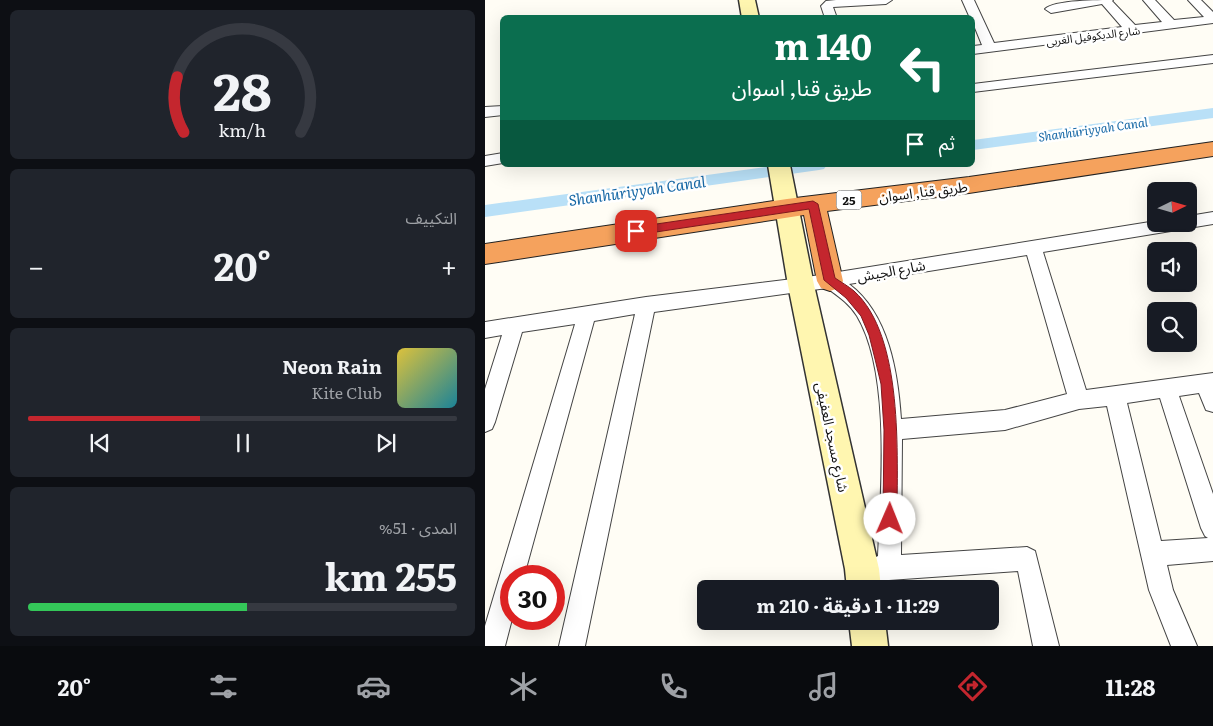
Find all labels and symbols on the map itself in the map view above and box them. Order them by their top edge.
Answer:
street label: شارع الديكوفيل الغربى [1045,21,1141,50]
water label: Shanhūriyyah Canal [1037,112,1150,146]
water label: Shanhūriyyah Canal [567,169,708,211]
street label: طريق قنا, اسوان [877,176,969,207]
north arrow [1147,182,1197,232]
road number: 25 [837,190,861,210]
pin [615,210,657,252]
street label: شارع الجيش [855,254,927,288]
street label: شارع مسجد العفيفى [810,380,854,494]
position arrow [863,492,915,544]
speed limit sign: 30 [500,565,565,630]

